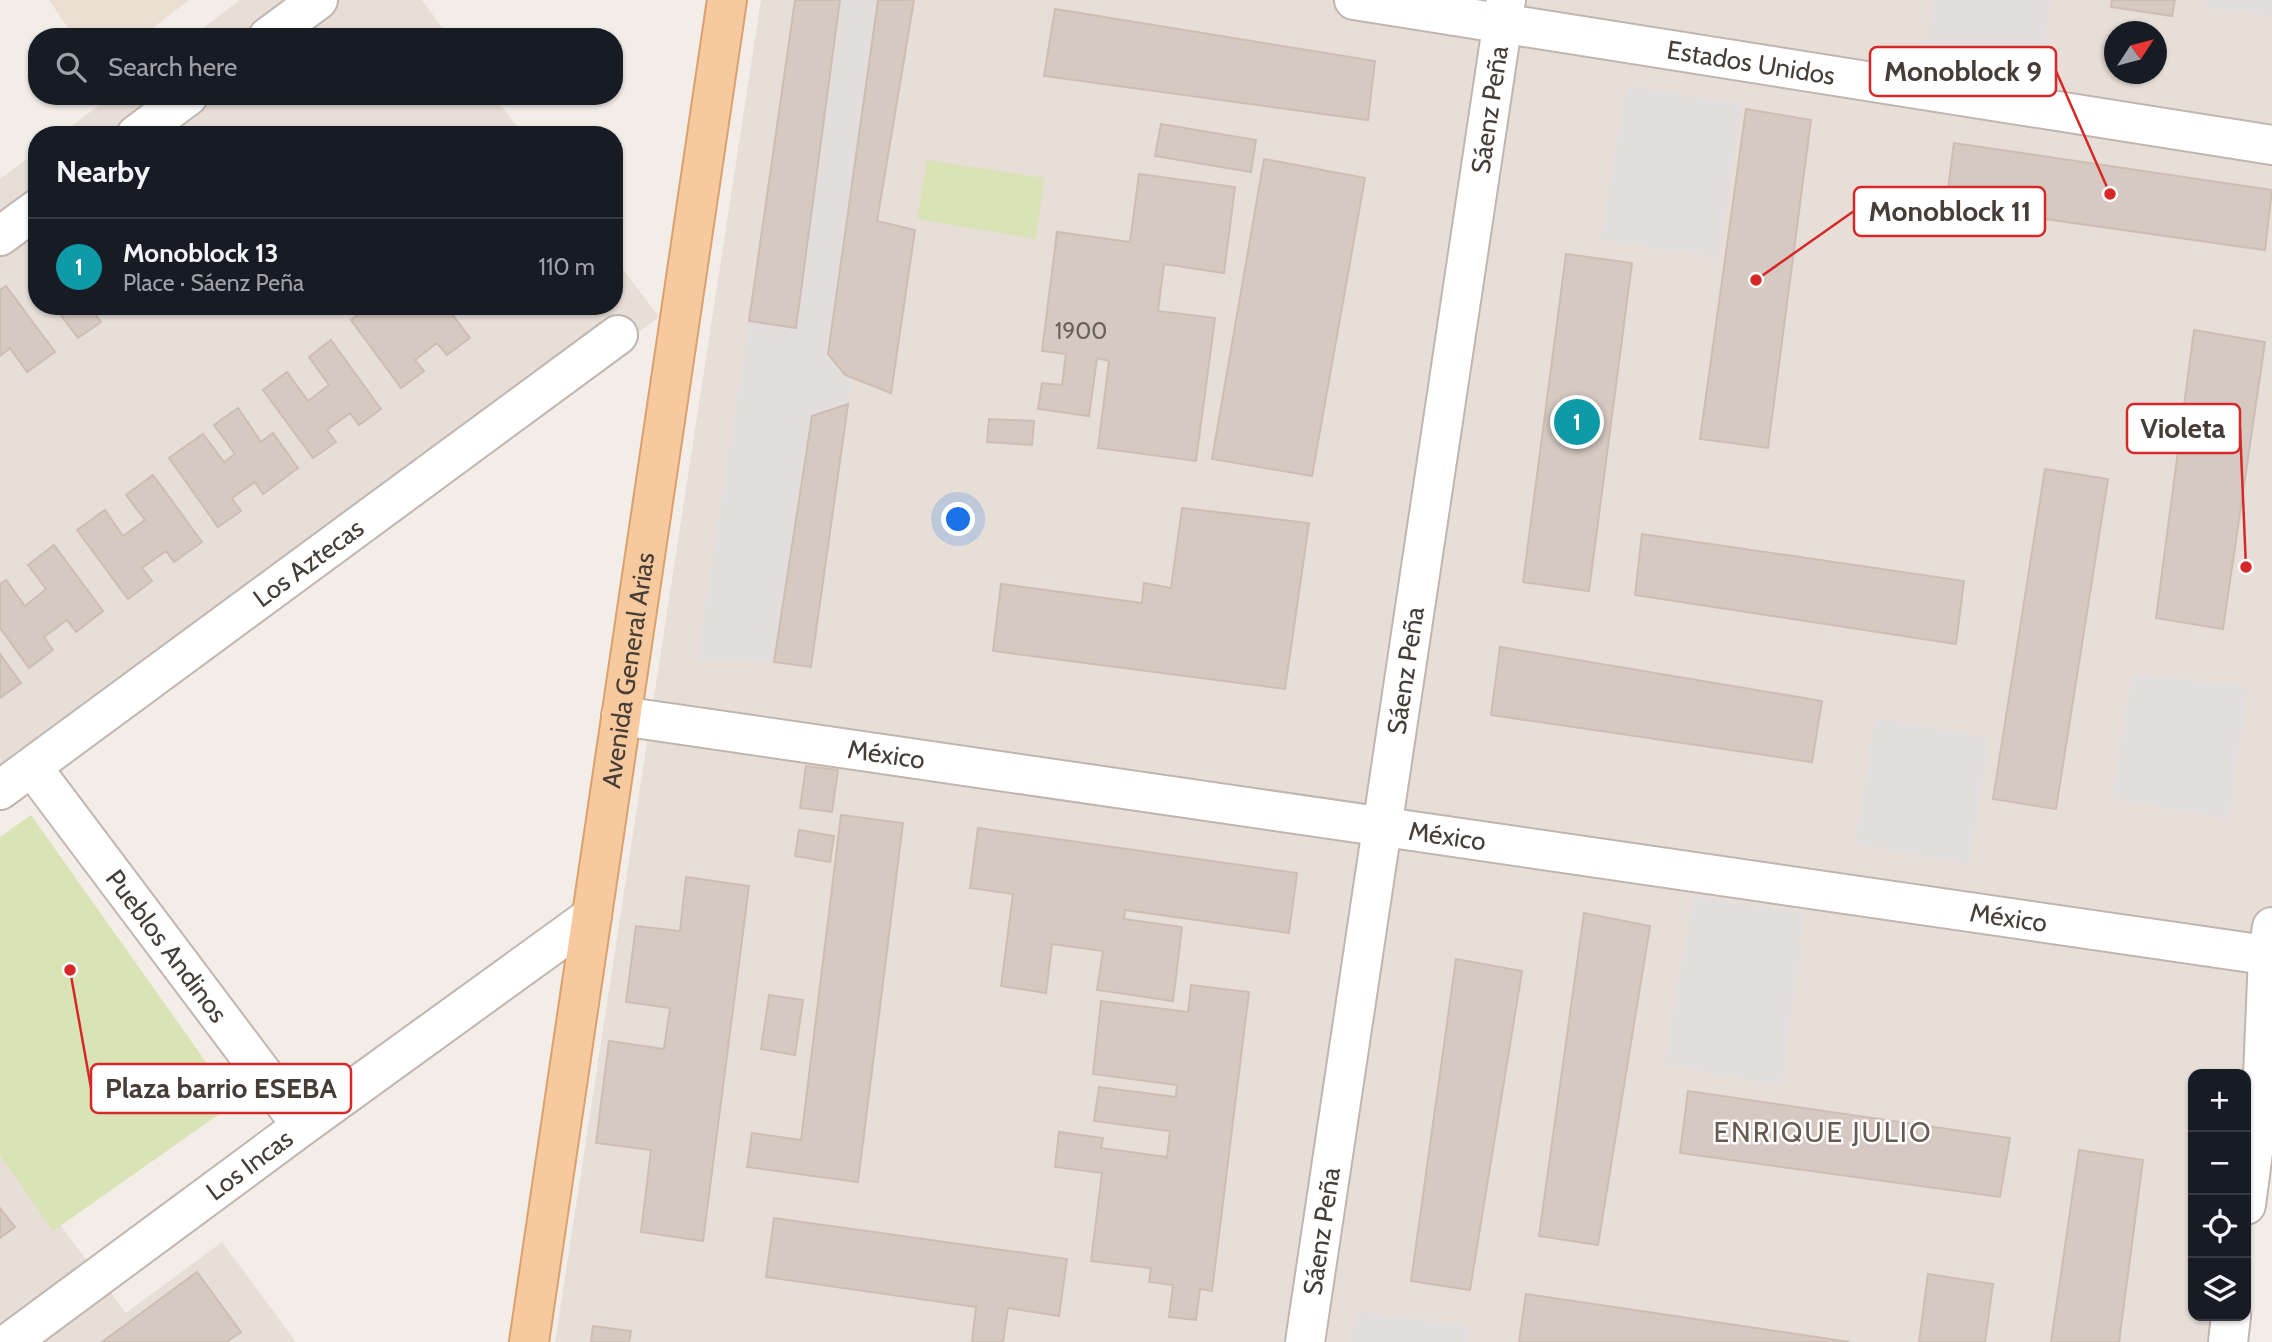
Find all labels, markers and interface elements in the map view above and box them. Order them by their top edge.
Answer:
north arrow [2104,21,2167,84]
search box [28,28,623,105]
street label: Estados Unidos [1665,34,1838,92]
street label: Sáenz Peña [1464,43,1515,176]
callout: Monoblock 9 [1870,47,2056,96]
icon: search [52,48,90,86]
text: Search here [108,51,237,83]
text: Monoblock 9 [1884,54,2042,88]
text: Nearby [56,153,150,190]
callout: Monoblock 11 [1854,187,2045,236]
text: Monoblock 11 [1869,194,2031,228]
text: Monoblock 13 [123,237,279,269]
text: 1 [75,253,83,281]
text: 110 m [539,253,595,281]
text: Place · Sáenz Peña [123,269,304,297]
house number: 1900 [1055,317,1107,345]
pin: 1 [1554,396,1600,448]
callout: Violeta [2127,404,2240,453]
text: Violeta [2140,411,2226,445]
your location [941,502,975,536]
street label: Los Aztecas [247,512,370,614]
street label: Avenida General Arias [595,550,661,790]
street label: Sáenz Peña [1380,604,1431,736]
street label: México [845,733,927,776]
street label: México [1407,815,1488,858]
street label: Pueblos Andinos [99,863,235,1029]
street label: México [1968,896,2049,939]
callout: Plaza barrio ESEBA [91,1064,351,1113]
map controls [2188,1069,2251,1321]
button: + [2188,1069,2251,1132]
text: Plaza barrio ESEBA [105,1071,337,1105]
district label: ENRIQUE JULIO [1713,1115,1933,1149]
street label: Los Incas [200,1122,299,1207]
button: − [2188,1132,2251,1195]
street label: Sáenz Peña [1296,1165,1347,1297]
button: locate [2188,1195,2251,1258]
button: layers [2188,1258,2251,1321]

